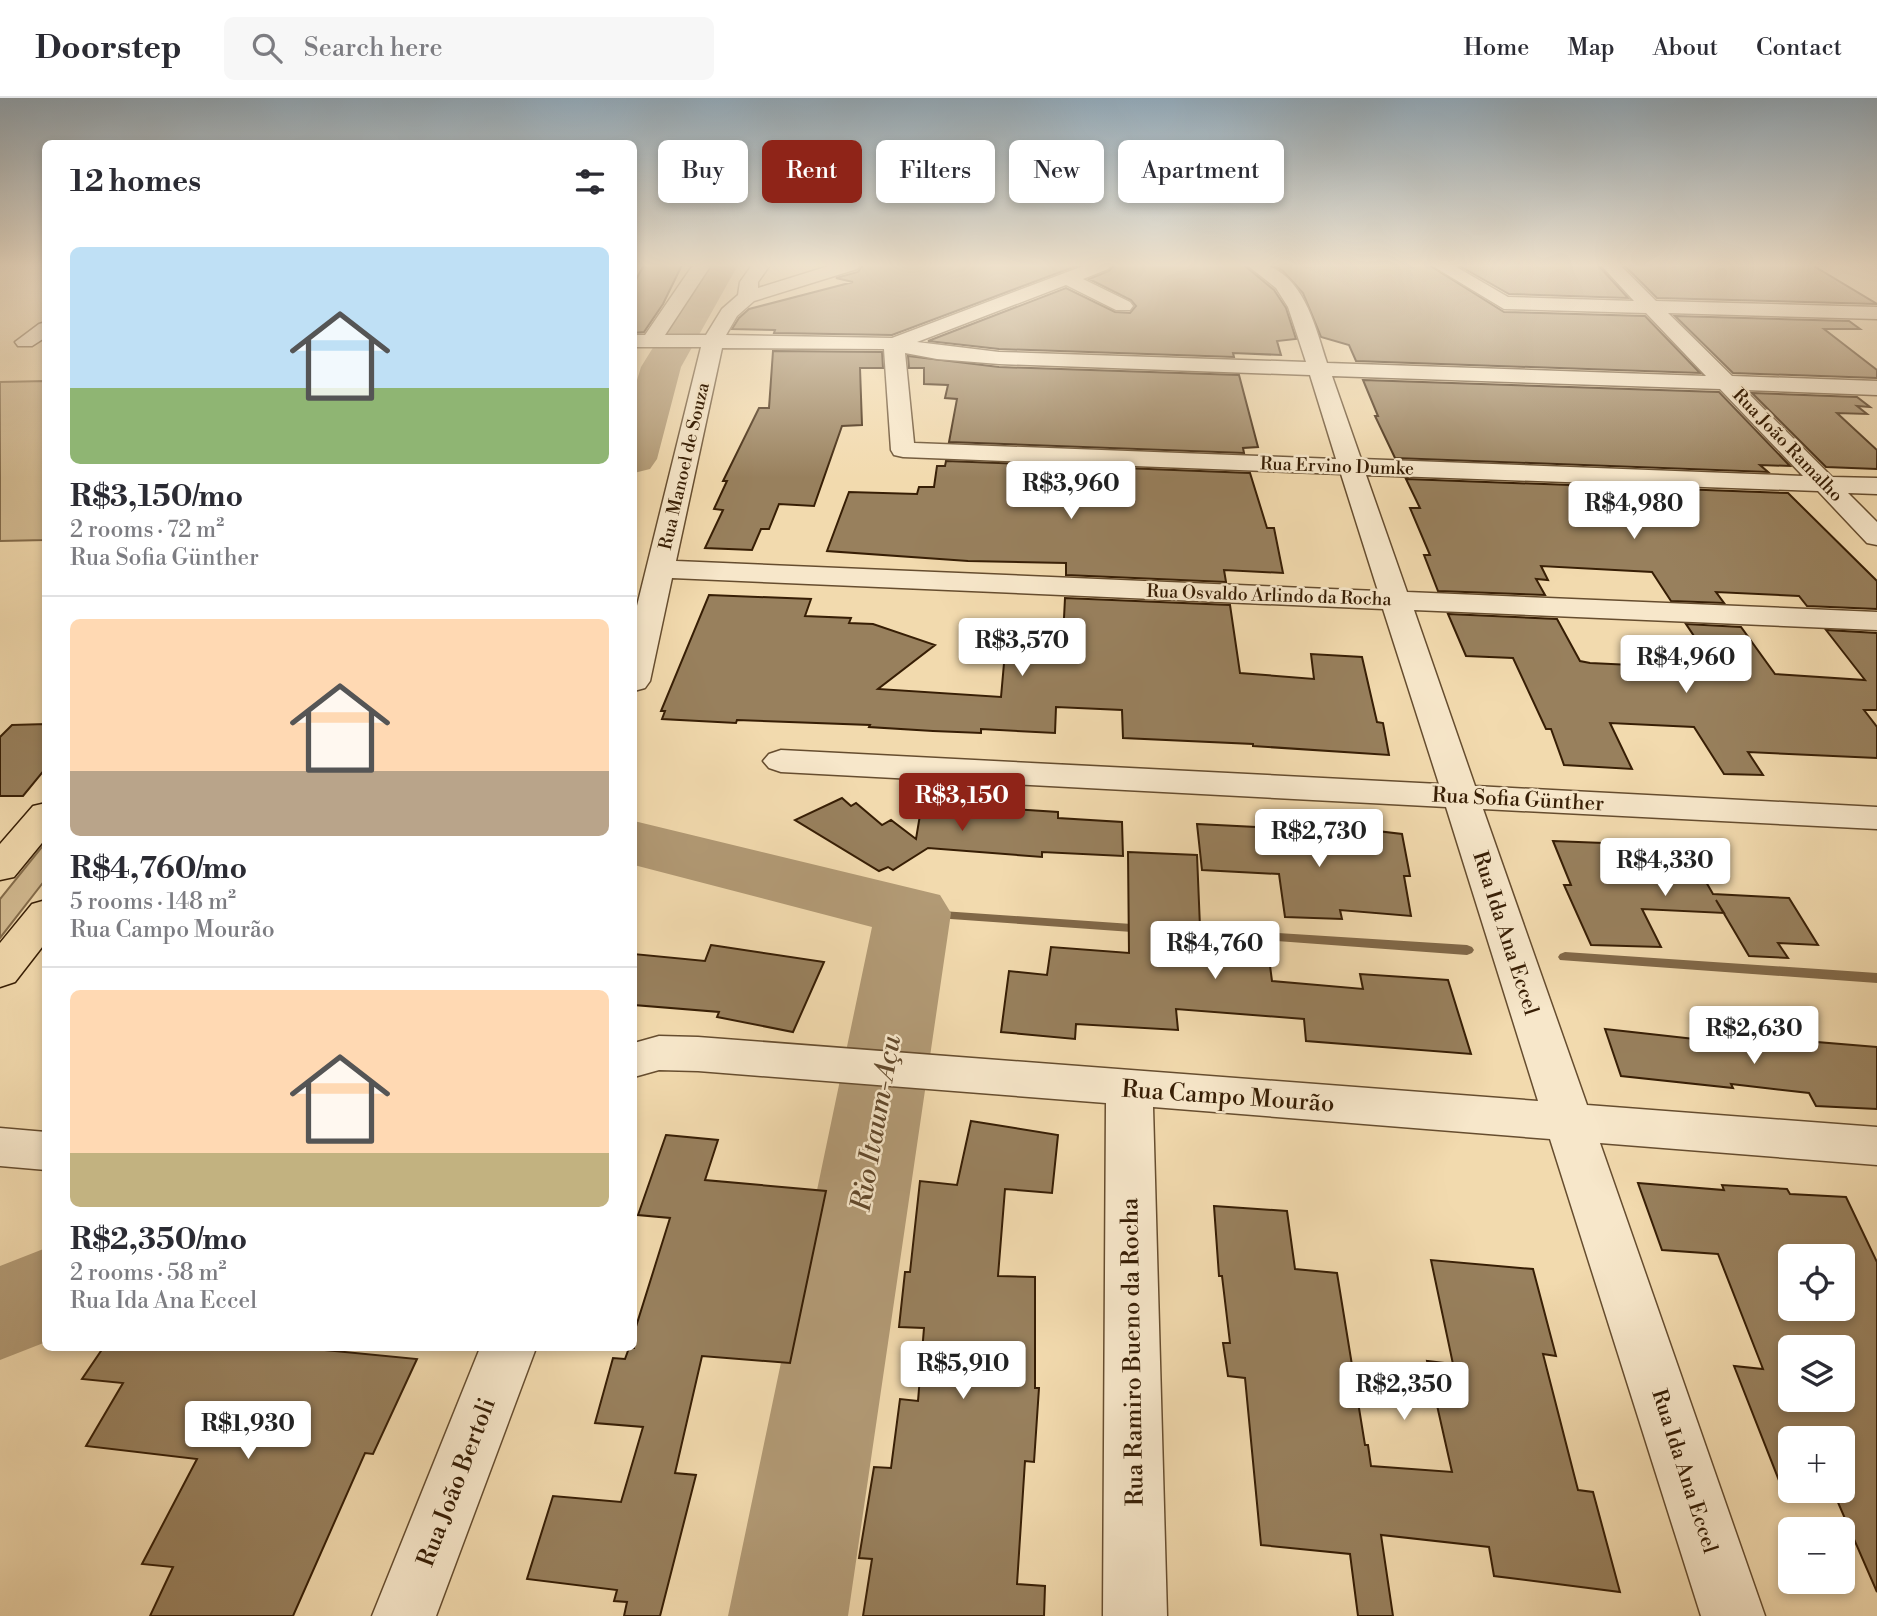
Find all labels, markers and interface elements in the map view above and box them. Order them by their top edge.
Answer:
search box [224,17,714,80]
text: Doorstep [35,28,182,69]
icon: search [248,29,286,67]
text: Search here [304,32,443,64]
text: Home [1464,33,1529,63]
text: Map [1567,33,1615,63]
text: About [1653,33,1718,63]
text: Contact [1756,33,1842,63]
chip: Buy [658,140,748,203]
chip: Rent [762,140,862,203]
chip: Filters [876,140,995,203]
chip: New [1009,140,1104,203]
chip: Apartment [1118,140,1284,203]
text: 12 homes [70,163,201,201]
icon: filters [571,163,609,201]
icon: home [277,293,403,419]
street label: Rua Manoel de Souza [654,379,715,552]
street label: Rua João Ramalho [1728,384,1848,507]
street label: Rua Ervino Dumke [1259,452,1414,481]
pin: R$3,960 [1006,462,1136,521]
text: R$3,960 [1022,470,1120,498]
text: R$3,150/mo [70,478,243,516]
pin: R$4,980 [1569,482,1699,541]
text: R$4,980 [1584,490,1684,518]
text: 2 rooms · 72 m² [70,516,224,544]
text: Rua Sofia Günther [70,544,259,572]
street label: Rua Osvaldo Arlindo da Rocha [1146,580,1393,611]
pin: R$3,570 [957,618,1087,678]
text: R$3,570 [975,627,1069,655]
pin: R$4,960 [1621,636,1751,695]
text: R$4,960 [1637,644,1735,672]
icon: home [277,665,403,791]
pin: R$3,150 [897,774,1027,833]
text: R$3,150 [915,782,1009,810]
street label: Rua Sofia Günther [1431,782,1605,817]
pin: R$2,730 [1254,810,1384,869]
text: R$2,730 [1271,818,1367,846]
pin: R$4,330 [1600,838,1730,898]
text: R$4,330 [1616,847,1714,875]
street label: Rua Ida Ana Eccel [1466,848,1544,1018]
text: R$4,760/mo [70,850,247,888]
text: 5 rooms · 148 m² [70,888,236,916]
text: Rua Campo Mourão [70,916,275,944]
pin: R$4,760 [1150,922,1280,981]
text: R$4,760 [1167,930,1263,958]
pin: R$2,630 [1689,1006,1819,1066]
text: R$2,630 [1705,1015,1803,1043]
water label: Rio Itaum-Açu [844,1032,909,1215]
icon: home [277,1036,403,1162]
street label: Rua Campo Mourão [1120,1075,1335,1119]
street label: Rua Ramiro Bueno da Rocha [1115,1197,1151,1506]
text: R$2,350/mo [70,1221,247,1259]
map controls [1778,1244,1855,1594]
button: locate [1778,1244,1855,1321]
text: 2 rooms · 58 m² [70,1259,227,1287]
text: Rua Ida Ana Eccel [70,1287,257,1315]
button: layers [1778,1335,1855,1412]
pin: R$5,910 [898,1342,1028,1401]
text: R$5,910 [917,1350,1009,1378]
pin: R$2,350 [1339,1362,1469,1422]
text: R$2,350 [1356,1371,1452,1399]
street label: Rua Ida Ana Eccel [1645,1386,1723,1556]
street label: Rua João Bertoli [411,1394,503,1571]
pin: R$1,930 [183,1402,313,1461]
text: R$1,930 [201,1410,295,1438]
button: + [1778,1426,1855,1503]
button: − [1778,1517,1855,1594]

